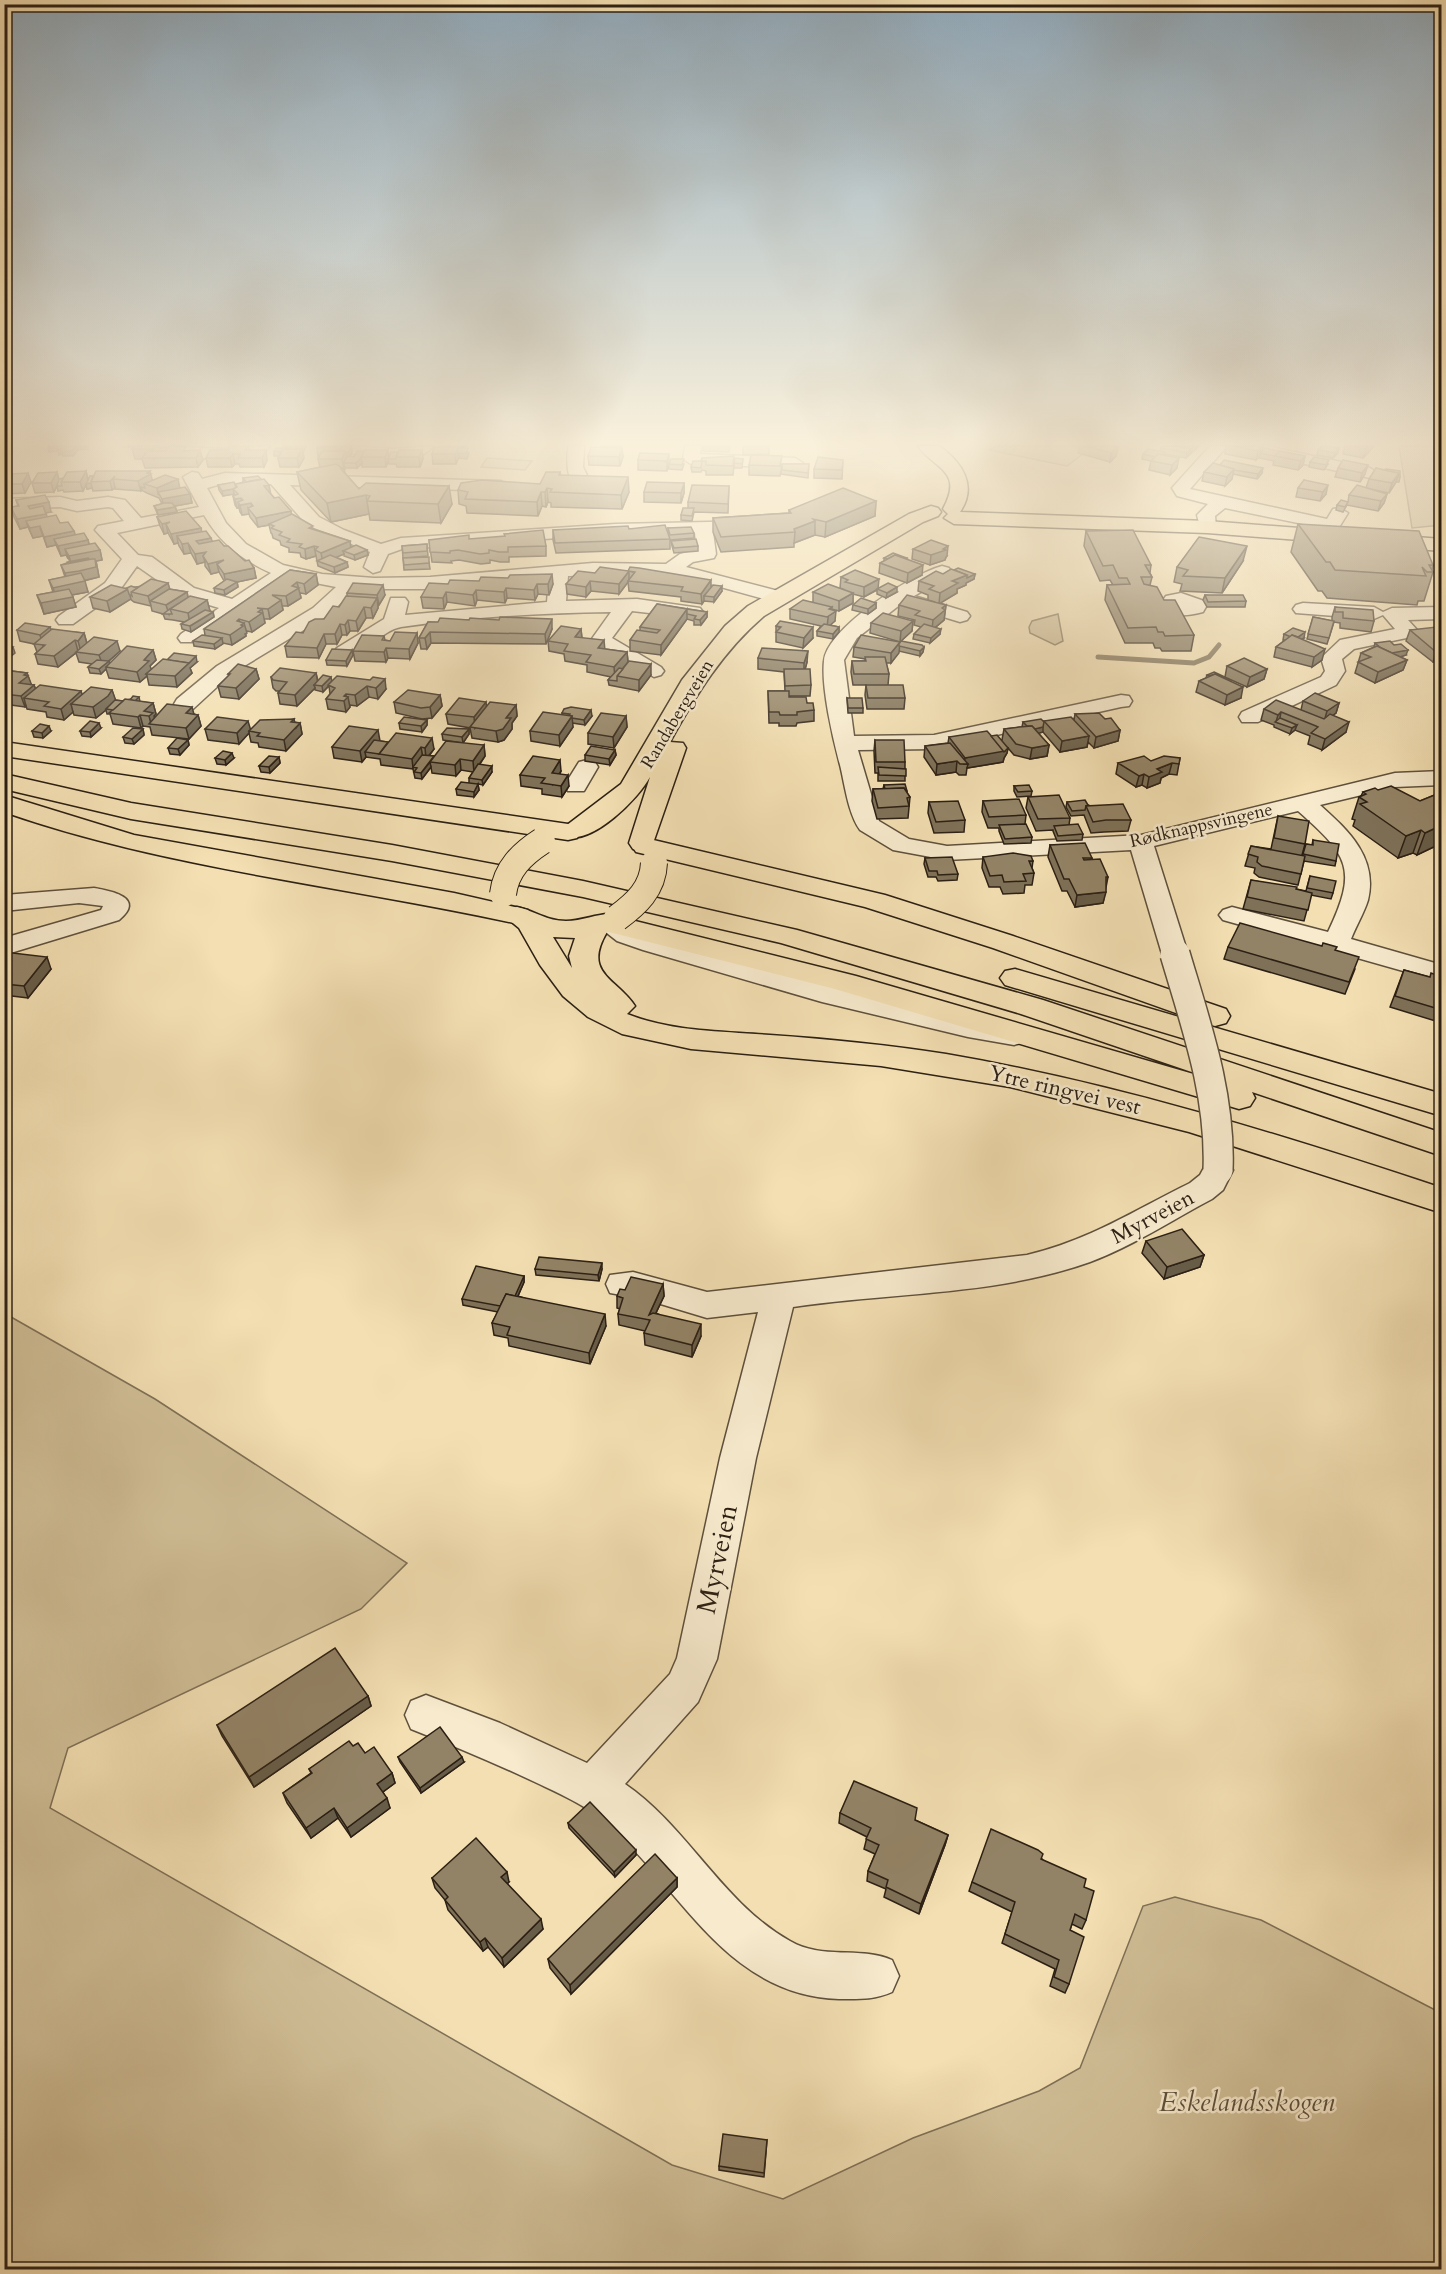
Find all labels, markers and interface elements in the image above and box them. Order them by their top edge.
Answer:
street label: Randabergveien [635,654,720,773]
street label: Rødknappsvingene [1127,797,1275,854]
street label: Ytre ringvei vest [986,1058,1144,1122]
street label: Myrveien [1106,1182,1200,1251]
street label: Myrveien [688,1500,747,1617]
park label: Eskelandsskogen [1159,2084,1335,2121]

